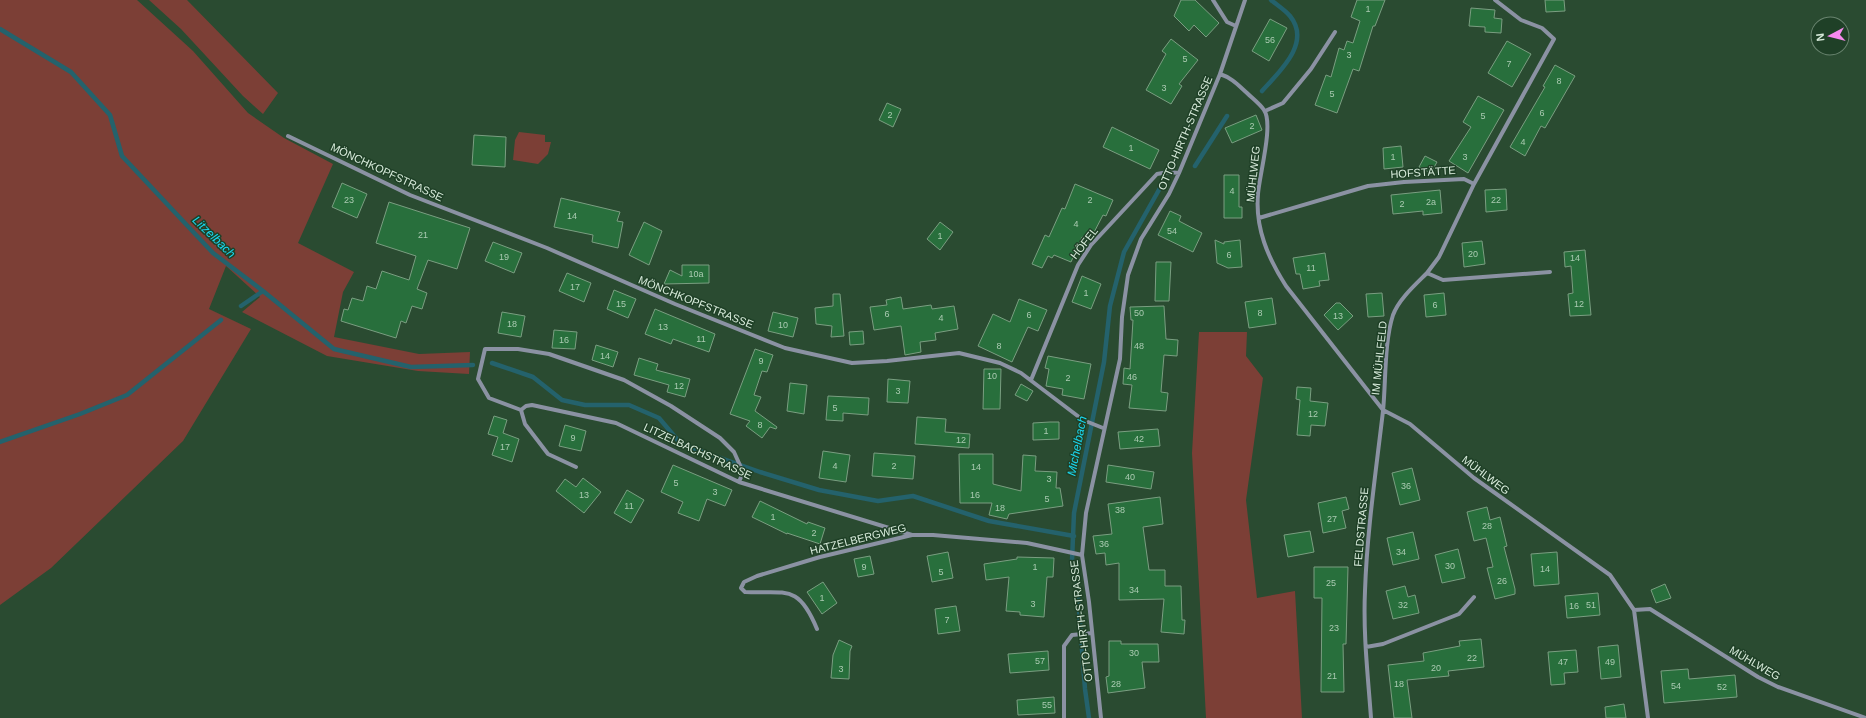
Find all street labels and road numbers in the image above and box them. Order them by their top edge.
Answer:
street label: OTTO-HIRTH-STRASSE [1156,74,1214,192]
street label: MÖNCHKOPFSTRASSE [329,141,445,203]
street label: MÜHLWEG [1244,145,1262,203]
street label: HOFSTÄTTE [1390,164,1456,180]
street label: HÖFEL [1068,225,1100,261]
street label: MÖNCHKOPFSTRASSE [637,273,755,331]
street label: IM MÜHLFELD [1369,320,1389,396]
street label: LITZELBACHSTRASSE [642,421,754,481]
street label: MÜHLWEG [1460,453,1512,497]
street label: FELDSTRASSE [1352,487,1370,567]
street label: HATZELBERGWEG [809,521,907,557]
street label: OTTO-HIRTH-STRASSE [1068,560,1094,682]
street label: MÜHLWEG [1727,644,1783,682]

